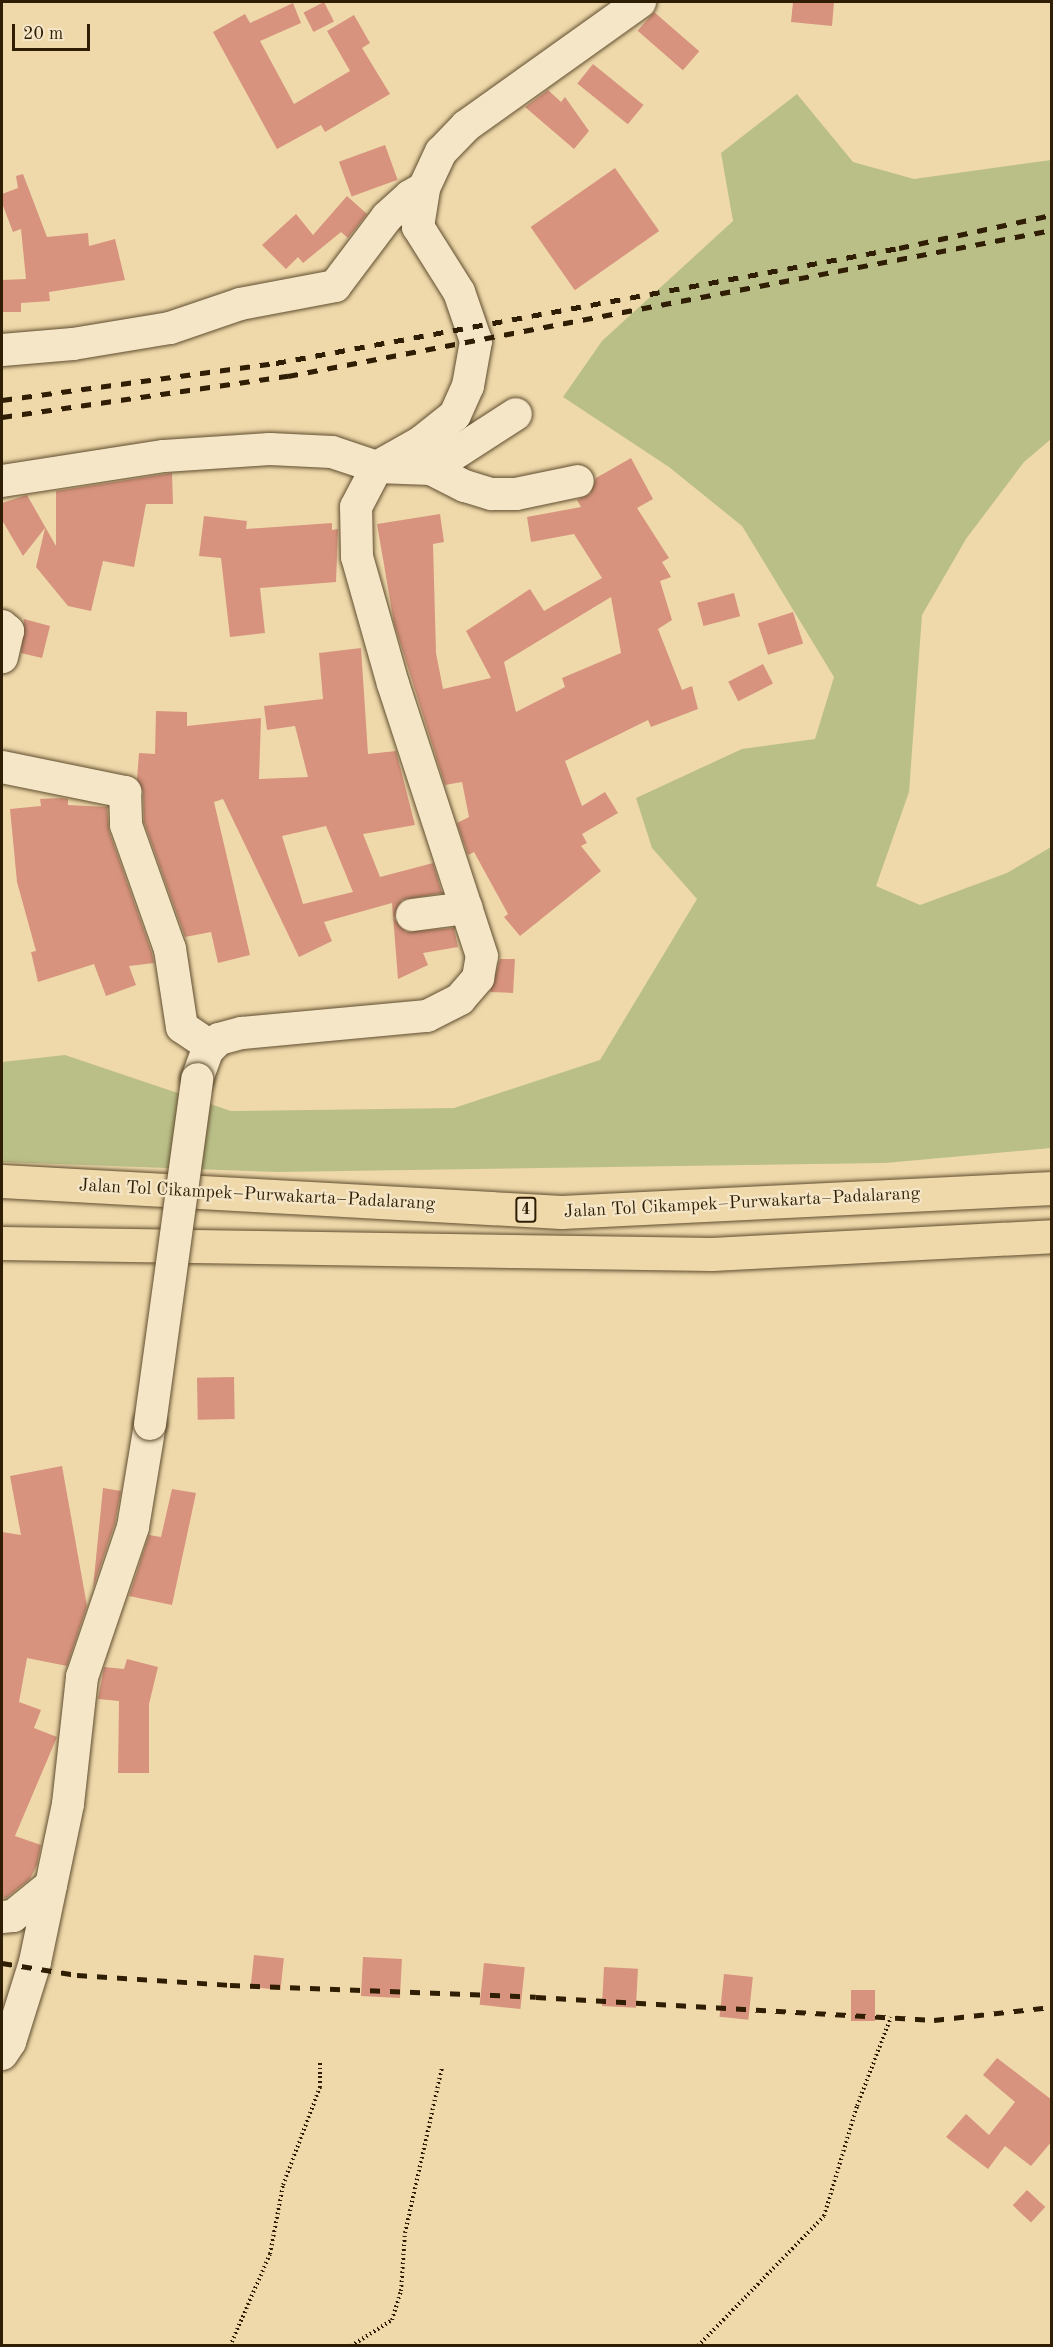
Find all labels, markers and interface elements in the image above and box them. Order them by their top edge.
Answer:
scale bar [15,12,93,50]
text: 20 m [23,25,63,43]
street label: Jalan Tol Cikampek–Purwakarta–Padalarang [78,1175,436,1215]
street label: Jalan Tol Cikampek–Purwakarta–Padalarang [563,1183,921,1223]
road number: 4 [514,1197,538,1223]

